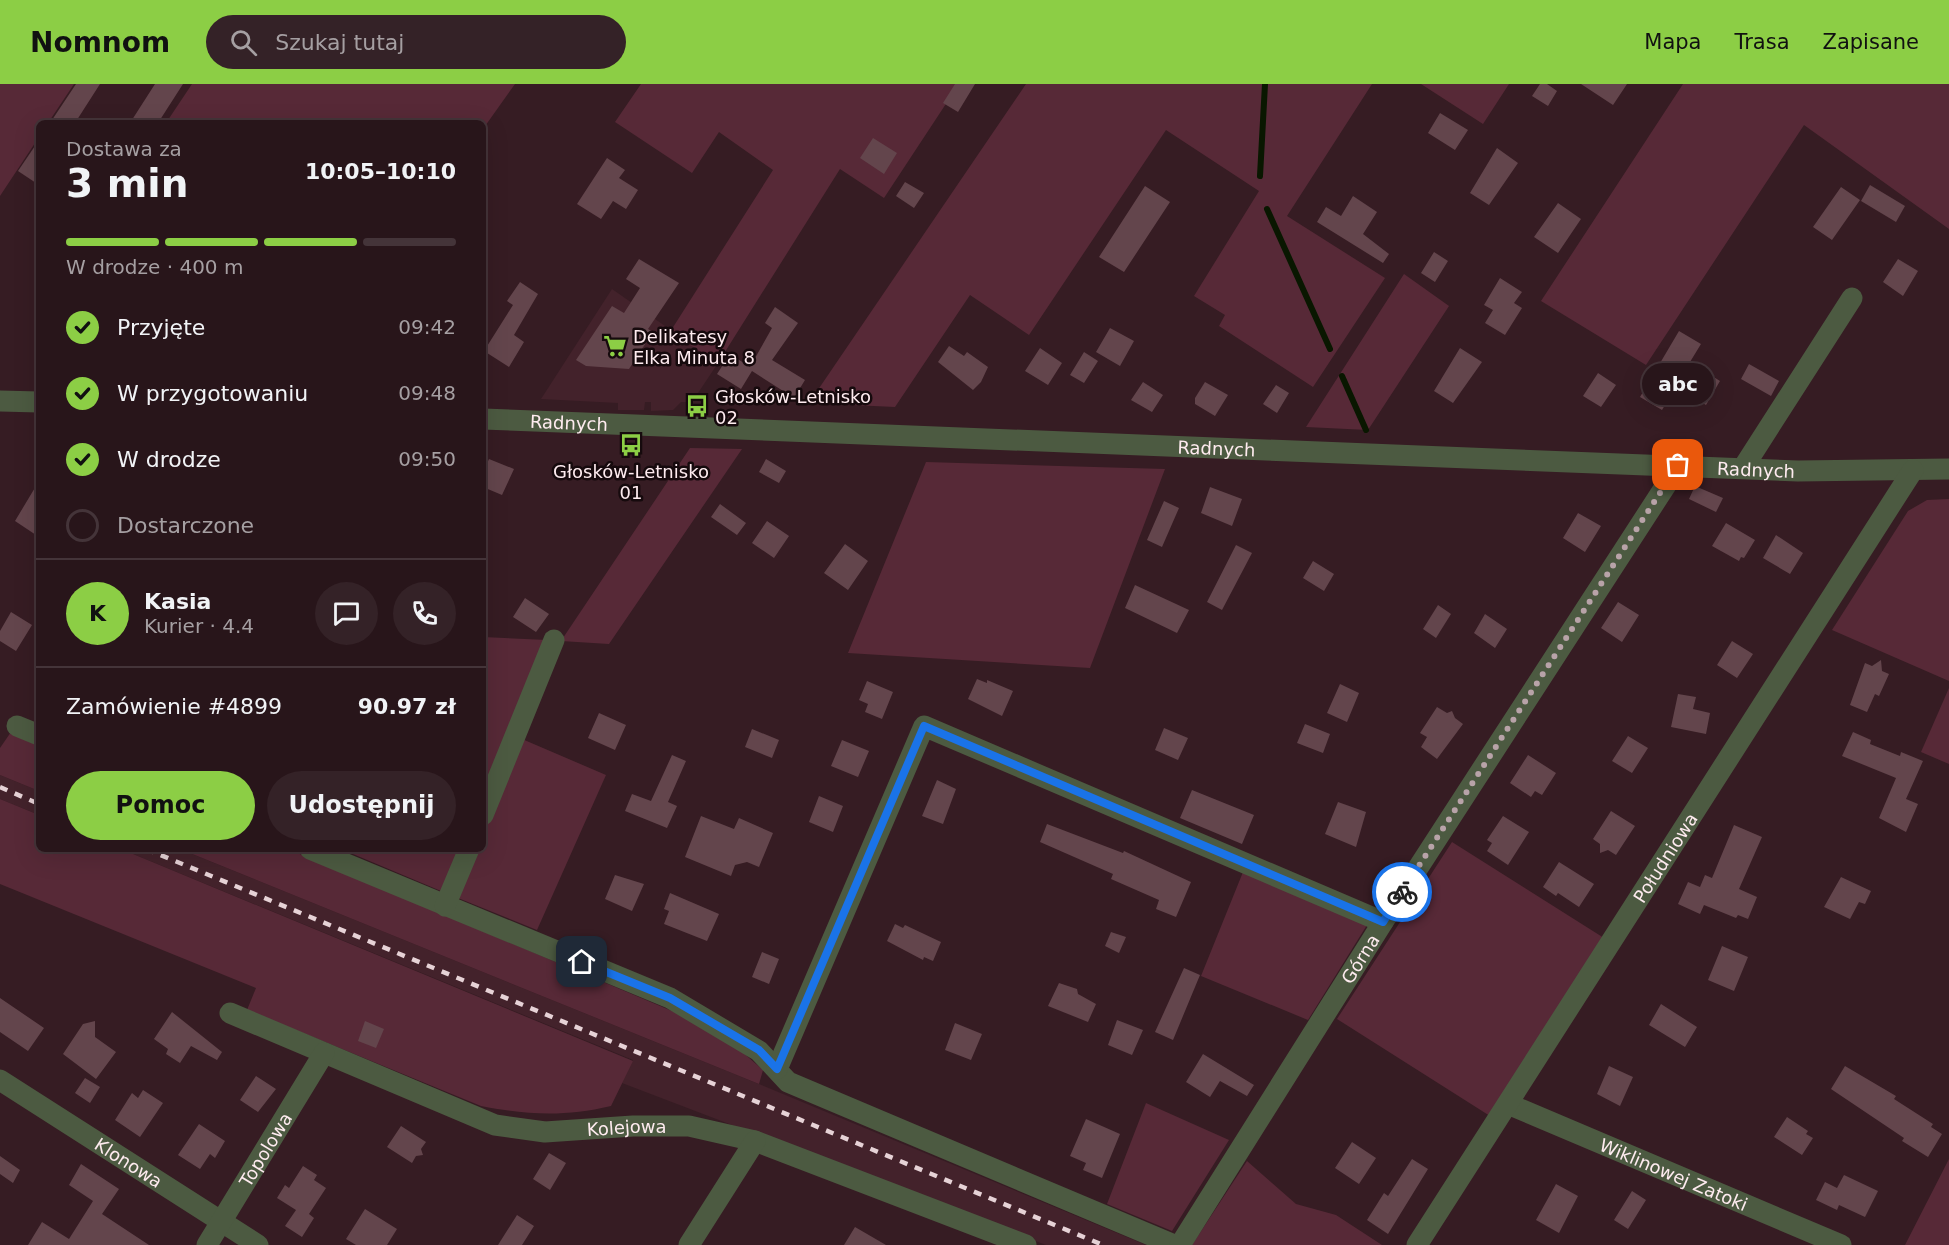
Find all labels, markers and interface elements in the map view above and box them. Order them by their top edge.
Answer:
search box [206,15,626,69]
text: Nomnom [30,26,170,59]
icon: search [227,26,260,59]
text: Szukaj tutaj [275,30,404,55]
text: Mapa [1644,30,1701,54]
text: Trasa [1734,30,1790,54]
text: Zapisane [1823,30,1919,54]
text: Dostawa za [66,137,182,161]
text: 10:05–10:10 [305,159,456,184]
text: 3 min [66,161,188,206]
text: W drodze · 400 m [66,255,243,279]
icon: check [66,311,99,344]
text: Przyjęte [117,315,205,340]
text: 09:42 [398,315,456,339]
place label: Delikatesy Elka Minuta 8 [633,326,755,368]
supermarket icon: Delikatesy Elka Minuta 8 [602,333,628,359]
callout: abc [1642,363,1714,405]
text: abc [1658,372,1698,396]
icon: check [66,377,99,410]
text: W przygotowaniu [117,381,308,406]
text: 09:48 [398,381,456,405]
place label: Głosków-Letnisko 02 [715,386,871,428]
bus stop icon: Głosków-Letnisko 02 [684,393,710,419]
street label: Radnych [530,410,608,434]
bus stop icon: Głosków-Letnisko 01 [618,432,644,458]
street label: Radnych [1177,436,1256,460]
pin [1652,439,1703,490]
icon: check [66,443,99,476]
text: W drodze [117,447,221,472]
text: 09:50 [398,447,456,471]
icon: bag [1661,448,1694,481]
street label: Radnych [1717,457,1795,481]
place label: Głosków-Letnisko 01 [553,461,709,503]
text: Dostarczone [117,513,254,538]
button: chat [315,582,378,645]
button: phone [393,582,456,645]
text: Kasia [144,589,211,614]
text: K [89,601,106,626]
text: Kurier · 4.4 [144,614,254,638]
text: Zamówienie #4899 [66,694,282,719]
text: 90.97 zł [358,694,456,719]
button: Pomoc [66,771,255,840]
button: Udostępnij [267,771,456,840]
street label: Południowa [1629,809,1701,906]
courier [1372,862,1432,922]
icon: bike [1386,876,1419,909]
street label: Górna [1336,930,1383,987]
pin [556,936,607,987]
icon: home [565,945,598,978]
street label: Topolowa [234,1108,296,1191]
street label: Kolejowa [586,1116,667,1140]
street label: Klonowa [91,1133,167,1192]
street label: Wiklinowej Zatoki [1597,1134,1751,1215]

